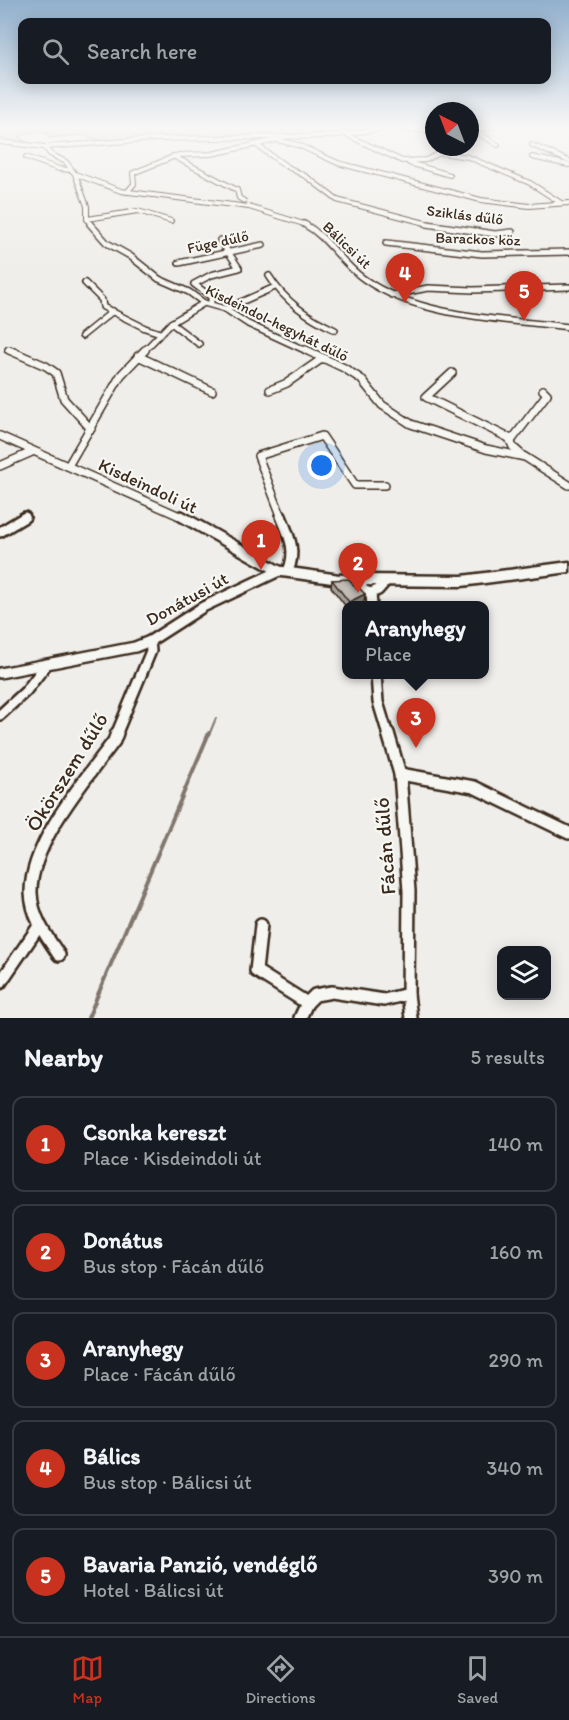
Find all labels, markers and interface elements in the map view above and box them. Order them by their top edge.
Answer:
search box [18,18,551,84]
icon: search [39,35,72,68]
text: Search here [87,38,197,65]
north arrow [425,102,479,156]
street label: Sziklás dűlő [426,201,504,229]
street label: Bálicsi út [319,218,375,273]
street label: Füge dűlő [186,227,250,257]
street label: Barackos köz [435,229,521,249]
pin: 4 [386,254,424,303]
pin: 5 [504,272,544,321]
street label: Kisdeindol-hegyhát dűlő [203,281,351,365]
your location [307,451,336,480]
street label: Kisdeindoli út [95,453,201,519]
pin: 1 [242,520,280,570]
pin: 2 [338,544,378,593]
street label: Donátusi út [142,567,232,631]
popup [342,601,489,679]
text: Aranyhegy [365,615,466,642]
text: Place [365,642,411,666]
pin: 3 [396,698,436,748]
street label: Ökörszem dűlő [20,708,113,836]
street label: Fácán dűlő [369,796,400,896]
map controls [497,946,551,1000]
button: layers [497,946,551,1000]
text: Nearby [24,1041,103,1073]
text: 5 results [471,1045,545,1069]
text: Csonka kereszt [83,1119,226,1146]
text: 1 [41,1132,50,1156]
text: 140 m [488,1132,543,1156]
text: Place · Kisdeindoli út [83,1146,261,1170]
text: Donátus [83,1227,163,1254]
text: 2 [40,1240,51,1264]
text: 160 m [490,1240,543,1264]
text: Bus stop · Fácán dűlő [83,1254,264,1278]
text: Aranyhegy [83,1335,183,1362]
text: 3 [40,1348,51,1372]
text: 290 m [488,1348,543,1372]
text: Place · Fácán dűlő [83,1362,236,1386]
text: Bálics [83,1443,140,1470]
text: 4 [39,1456,52,1480]
text: 340 m [486,1456,543,1480]
text: Bus stop · Bálicsi út [83,1470,252,1494]
text: Bavaria Panzió, vendéglő [83,1551,318,1578]
text: 5 [40,1564,51,1588]
text: 390 m [488,1564,543,1588]
text: Hotel · Bálicsi út [83,1578,224,1602]
tab: Map [71,1652,104,1707]
tab: Directions [245,1652,316,1707]
tab: Saved [457,1652,498,1707]

